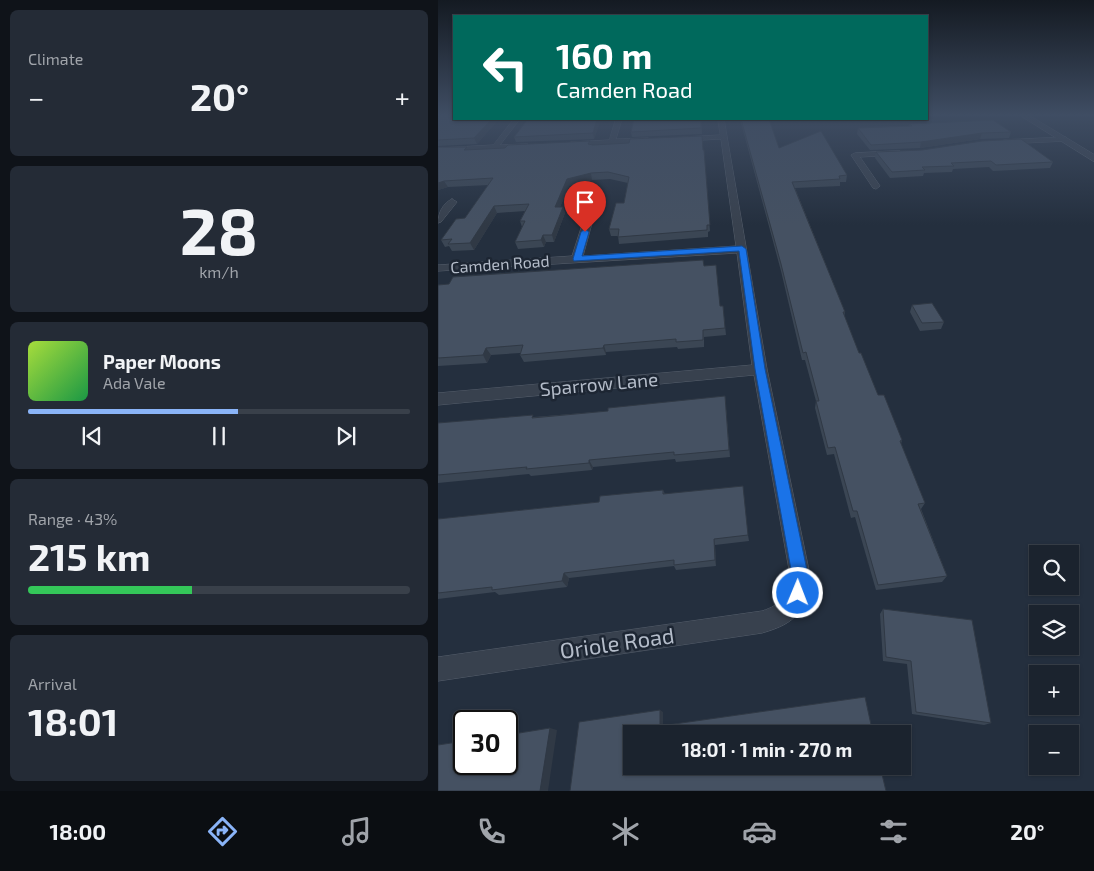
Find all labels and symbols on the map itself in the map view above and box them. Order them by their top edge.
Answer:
pin [564,181,606,232]
street label: Camden Road [450,251,550,276]
street label: Sparrow Lane [539,367,659,400]
position arrow [771,566,823,618]
street label: Oriole Road [558,621,676,663]
speed limit sign: 30 [453,710,518,775]

